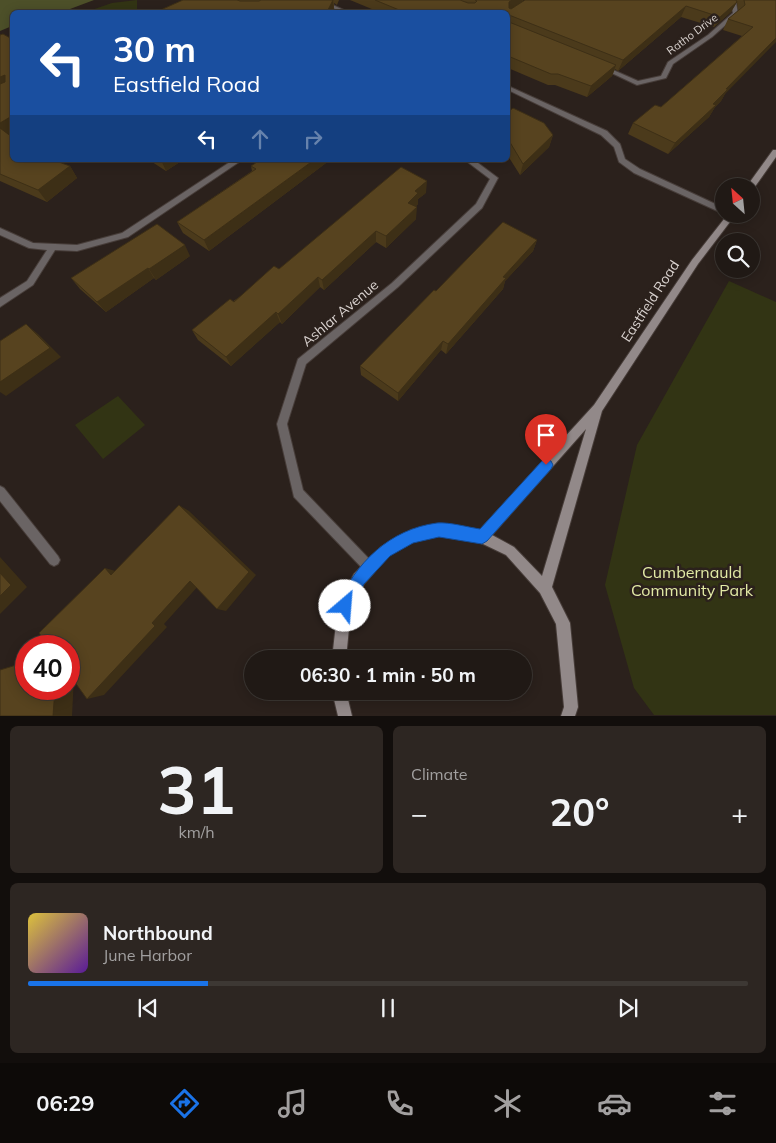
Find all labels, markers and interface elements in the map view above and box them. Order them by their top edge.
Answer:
street label: Ratho Drive [664,10,720,58]
text: 30 m [113,27,196,71]
icon: left [30,30,95,95]
text: Eastfield Road [113,70,260,98]
icon: left [193,125,221,153]
icon: ahead [246,125,274,153]
icon: right [299,125,327,153]
north arrow [715,178,760,222]
map controls [715,178,760,278]
button: search [715,233,760,278]
street label: Eastfield Road [617,257,683,345]
street label: Ashlar Avenue [298,276,382,350]
pin [525,414,567,465]
icon: arrive [532,421,560,449]
park label: Cumbernauld Community Park [631,562,754,600]
position arrow [318,579,370,631]
speed limit sign: 40 [15,635,80,700]
text: 06:30 · 1 min · 50 m [300,663,476,687]
text: 31 [157,749,236,830]
text: Climate [411,764,467,784]
text: 20° [549,788,610,836]
text: − [411,796,428,831]
text: + [731,796,748,831]
text: km/h [178,822,215,842]
text: Northbound [103,921,213,945]
text: June Harbor [103,945,192,965]
icon: previous [134,994,162,1022]
icon: pause [374,994,402,1022]
icon: next [614,994,642,1022]
icon: directions [167,1086,202,1121]
icon: music [275,1086,310,1121]
icon: phone [382,1086,417,1121]
icon: climate [490,1086,525,1121]
icon: car [597,1086,632,1121]
icon: filters [705,1086,740,1121]
text: 06:29 [36,1089,95,1117]

